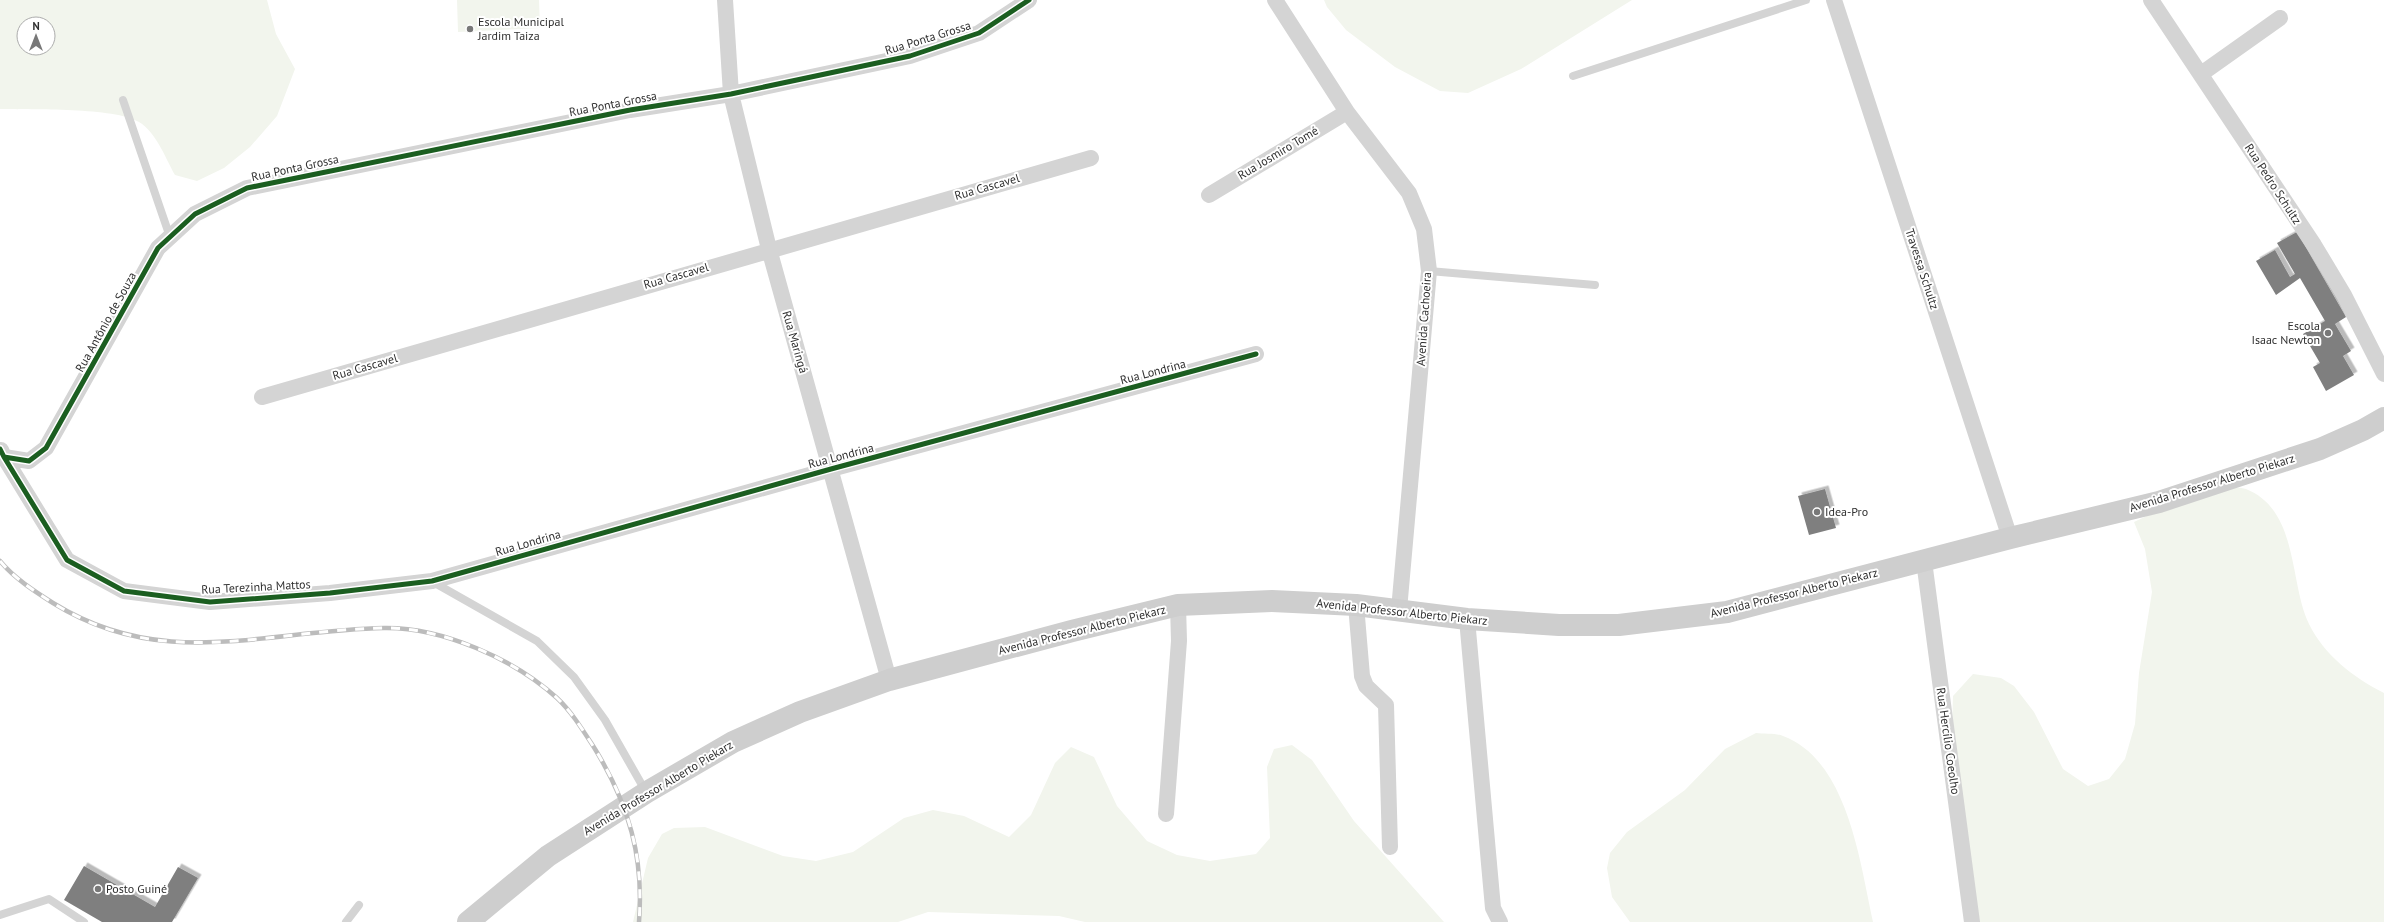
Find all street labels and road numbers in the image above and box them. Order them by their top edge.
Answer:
street label: Rua Ponta Grossa [883,17,973,58]
street label: Rua Ponta Grossa [568,88,658,119]
street label: Rua Josmiro Tomé [1235,123,1321,183]
street label: Rua Pedro Schultz [2242,141,2305,227]
street label: Rua Ponta Grossa [250,151,340,184]
street label: Rua Cascavel [953,170,1022,203]
street label: Travessa Schultz [1902,226,1943,311]
street label: Rua Cascavel [642,259,711,292]
street label: Rua Antônio de Souza [72,269,139,374]
street label: Avenida Cachoeira [1413,271,1434,366]
street label: Rua Maringá [779,309,812,375]
street label: Rua Cascavel [331,350,400,383]
street label: Rua Londrina [1118,356,1187,387]
street label: Rua Londrina [806,440,875,471]
street label: Avenida Professor Alberto Piekarz [2127,450,2296,515]
street label: Rua Londrina [493,526,562,559]
street label: Avenida Professor Alberto Piekarz [1709,564,1879,621]
street label: Rua Terezinha Mattos [201,576,311,597]
street label: Avenida Professor Alberto Piekarz [1316,595,1488,628]
street label: Avenida Professor Alberto Piekarz [997,601,1167,658]
street label: Rua Hercílio Coeolho [1934,687,1963,795]
street label: Avenida Professor Alberto Piekarz [580,737,735,838]

